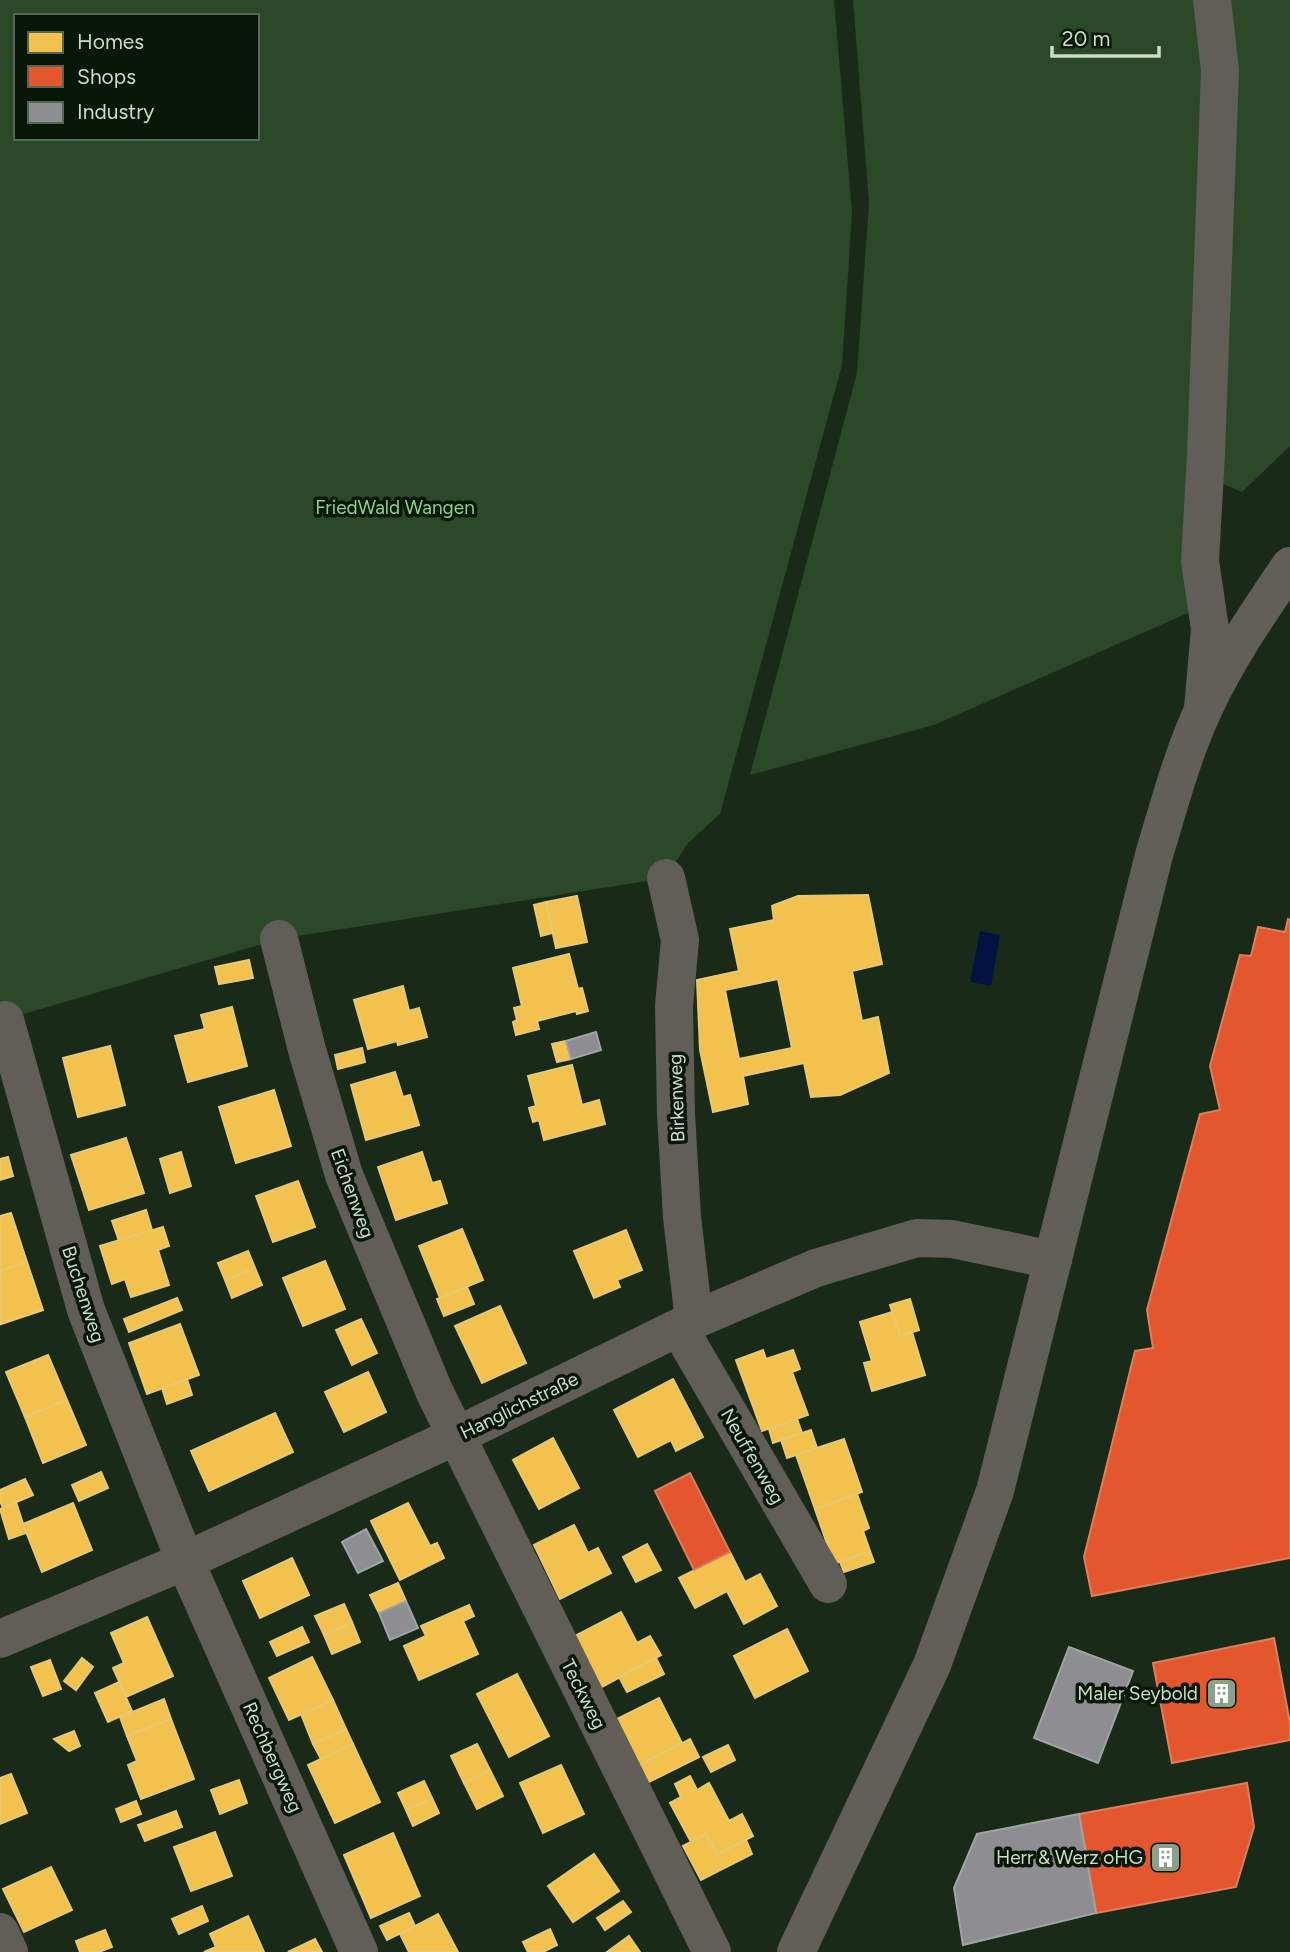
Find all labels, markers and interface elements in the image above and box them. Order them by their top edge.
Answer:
legend [14,14,259,140]
scale bar [1052,14,1159,58]
text: 20 m [1062,26,1110,51]
text: Homes [77,29,144,54]
text: Shops [77,64,136,89]
text: Industry [77,99,154,124]
park label: FriedWald Wangen [315,496,475,519]
street label: Birkenweg [663,1053,690,1143]
street label: Eichenweg [326,1145,379,1241]
street label: Buchenweg [57,1243,110,1345]
street label: Hanglichstraße [456,1367,582,1444]
street label: Neuffenweg [716,1404,789,1508]
street label: Teckweg [556,1655,611,1733]
building icon: Maler Seybold [1204,1676,1238,1710]
place label: Maler Seybold [1077,1682,1198,1705]
street label: Rechbergweg [238,1698,307,1816]
building icon: Herr & Werz oHG [1149,1840,1183,1874]
place label: Herr & Werz oHG [996,1846,1143,1869]

